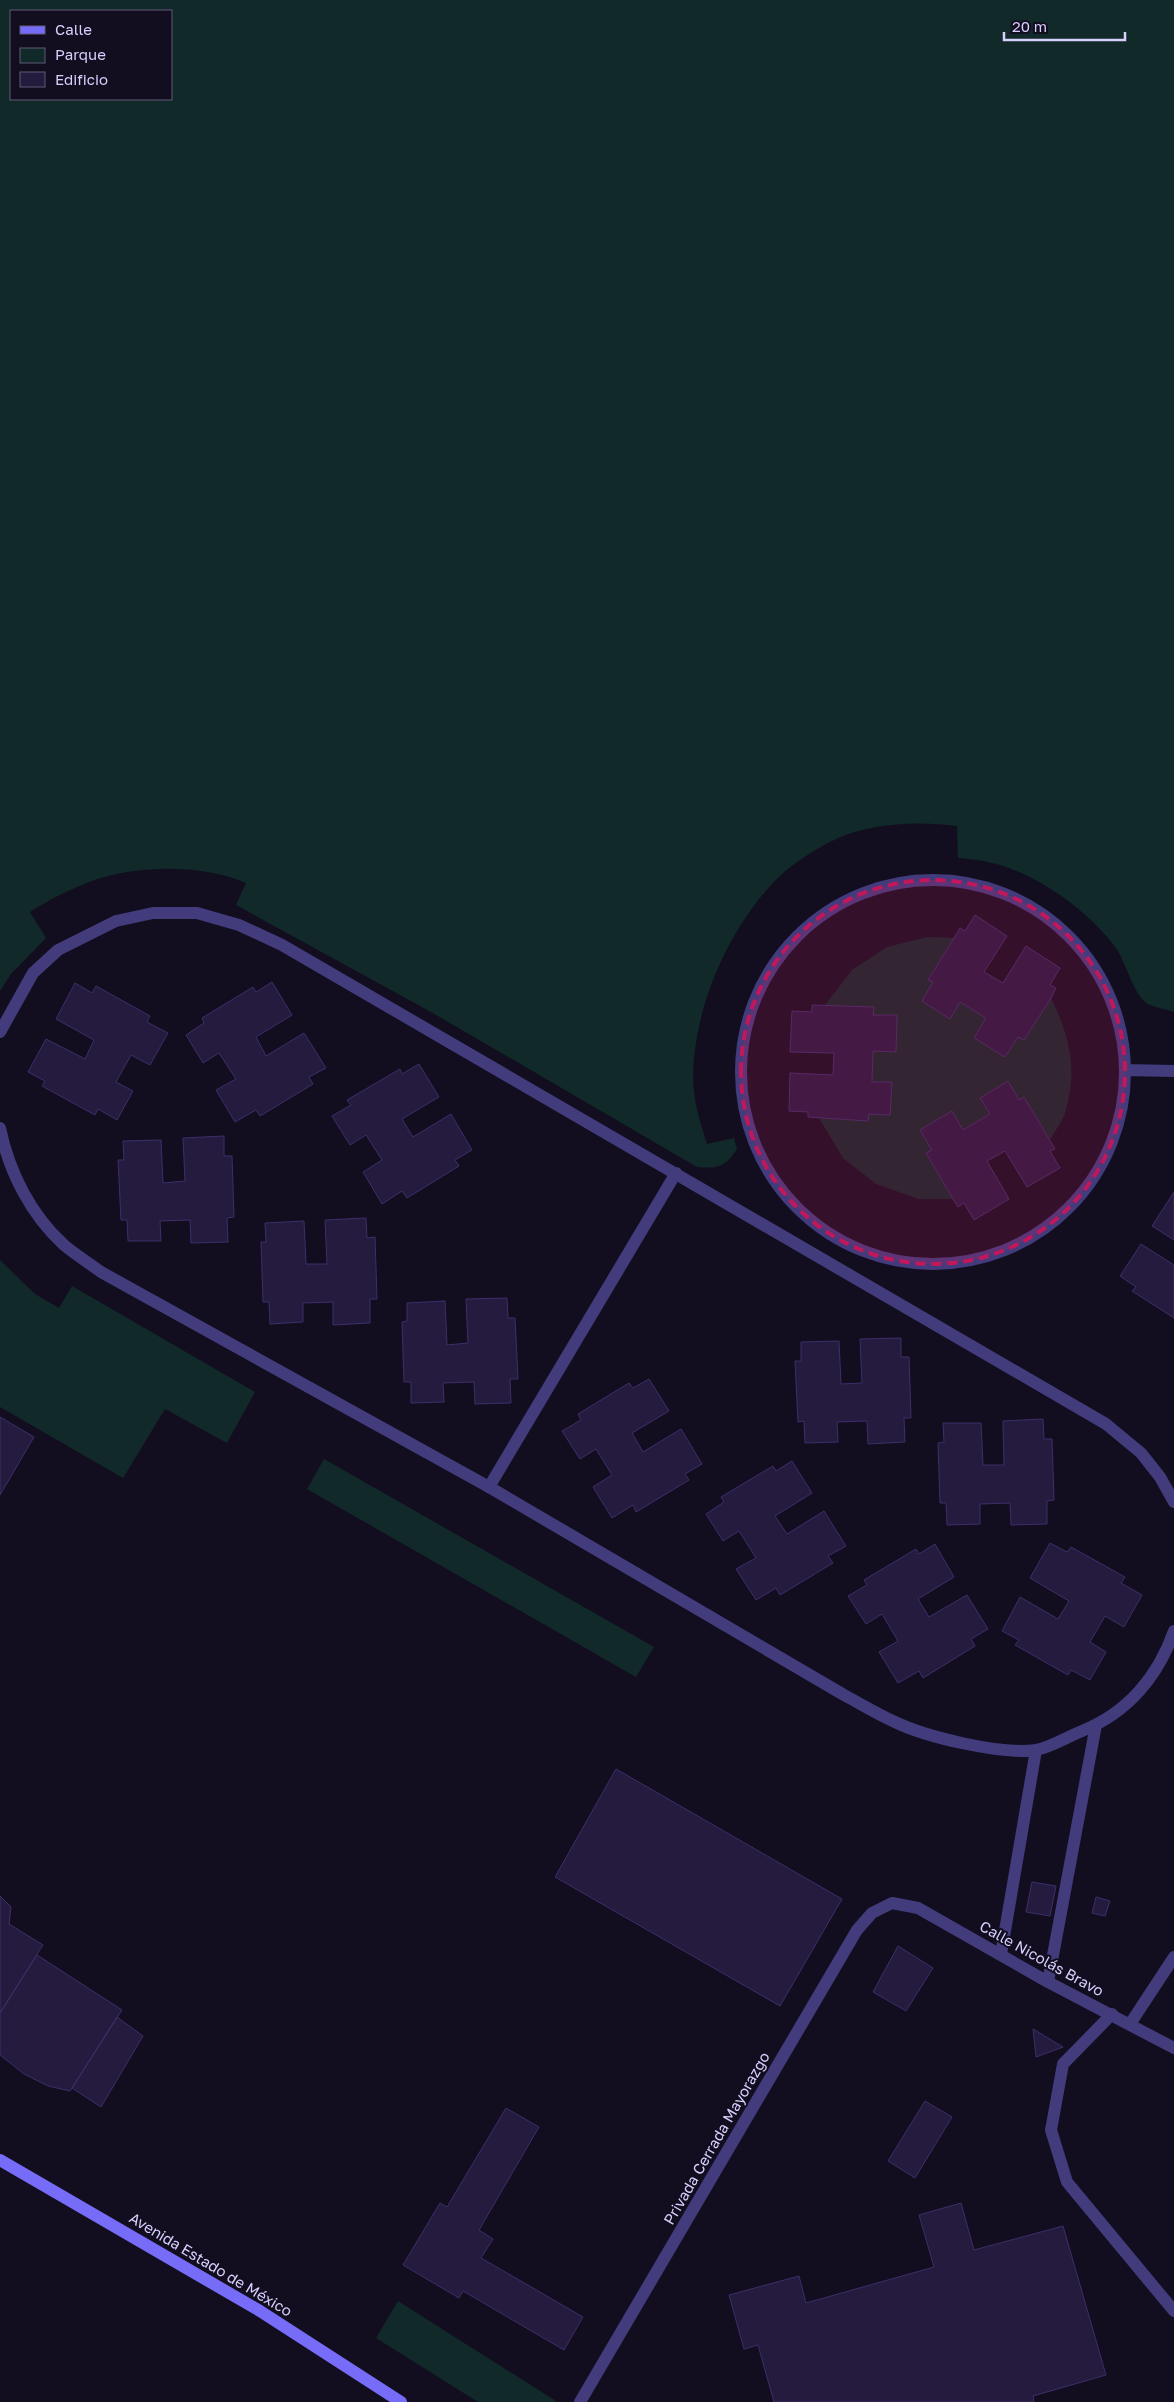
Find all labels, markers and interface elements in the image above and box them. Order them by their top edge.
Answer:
legend [10,10,172,100]
scale bar [1004,10,1125,42]
text: 20 m [1012,17,1047,35]
text: Calle [55,20,92,38]
text: Parque [55,45,106,63]
text: Edificio [55,70,108,88]
street label: Calle Nicolás Bravo [977,1916,1107,2000]
street label: Privada Cerrada Mayorazgo [659,2049,773,2227]
street label: Avenida Estado de México [126,2208,296,2320]

